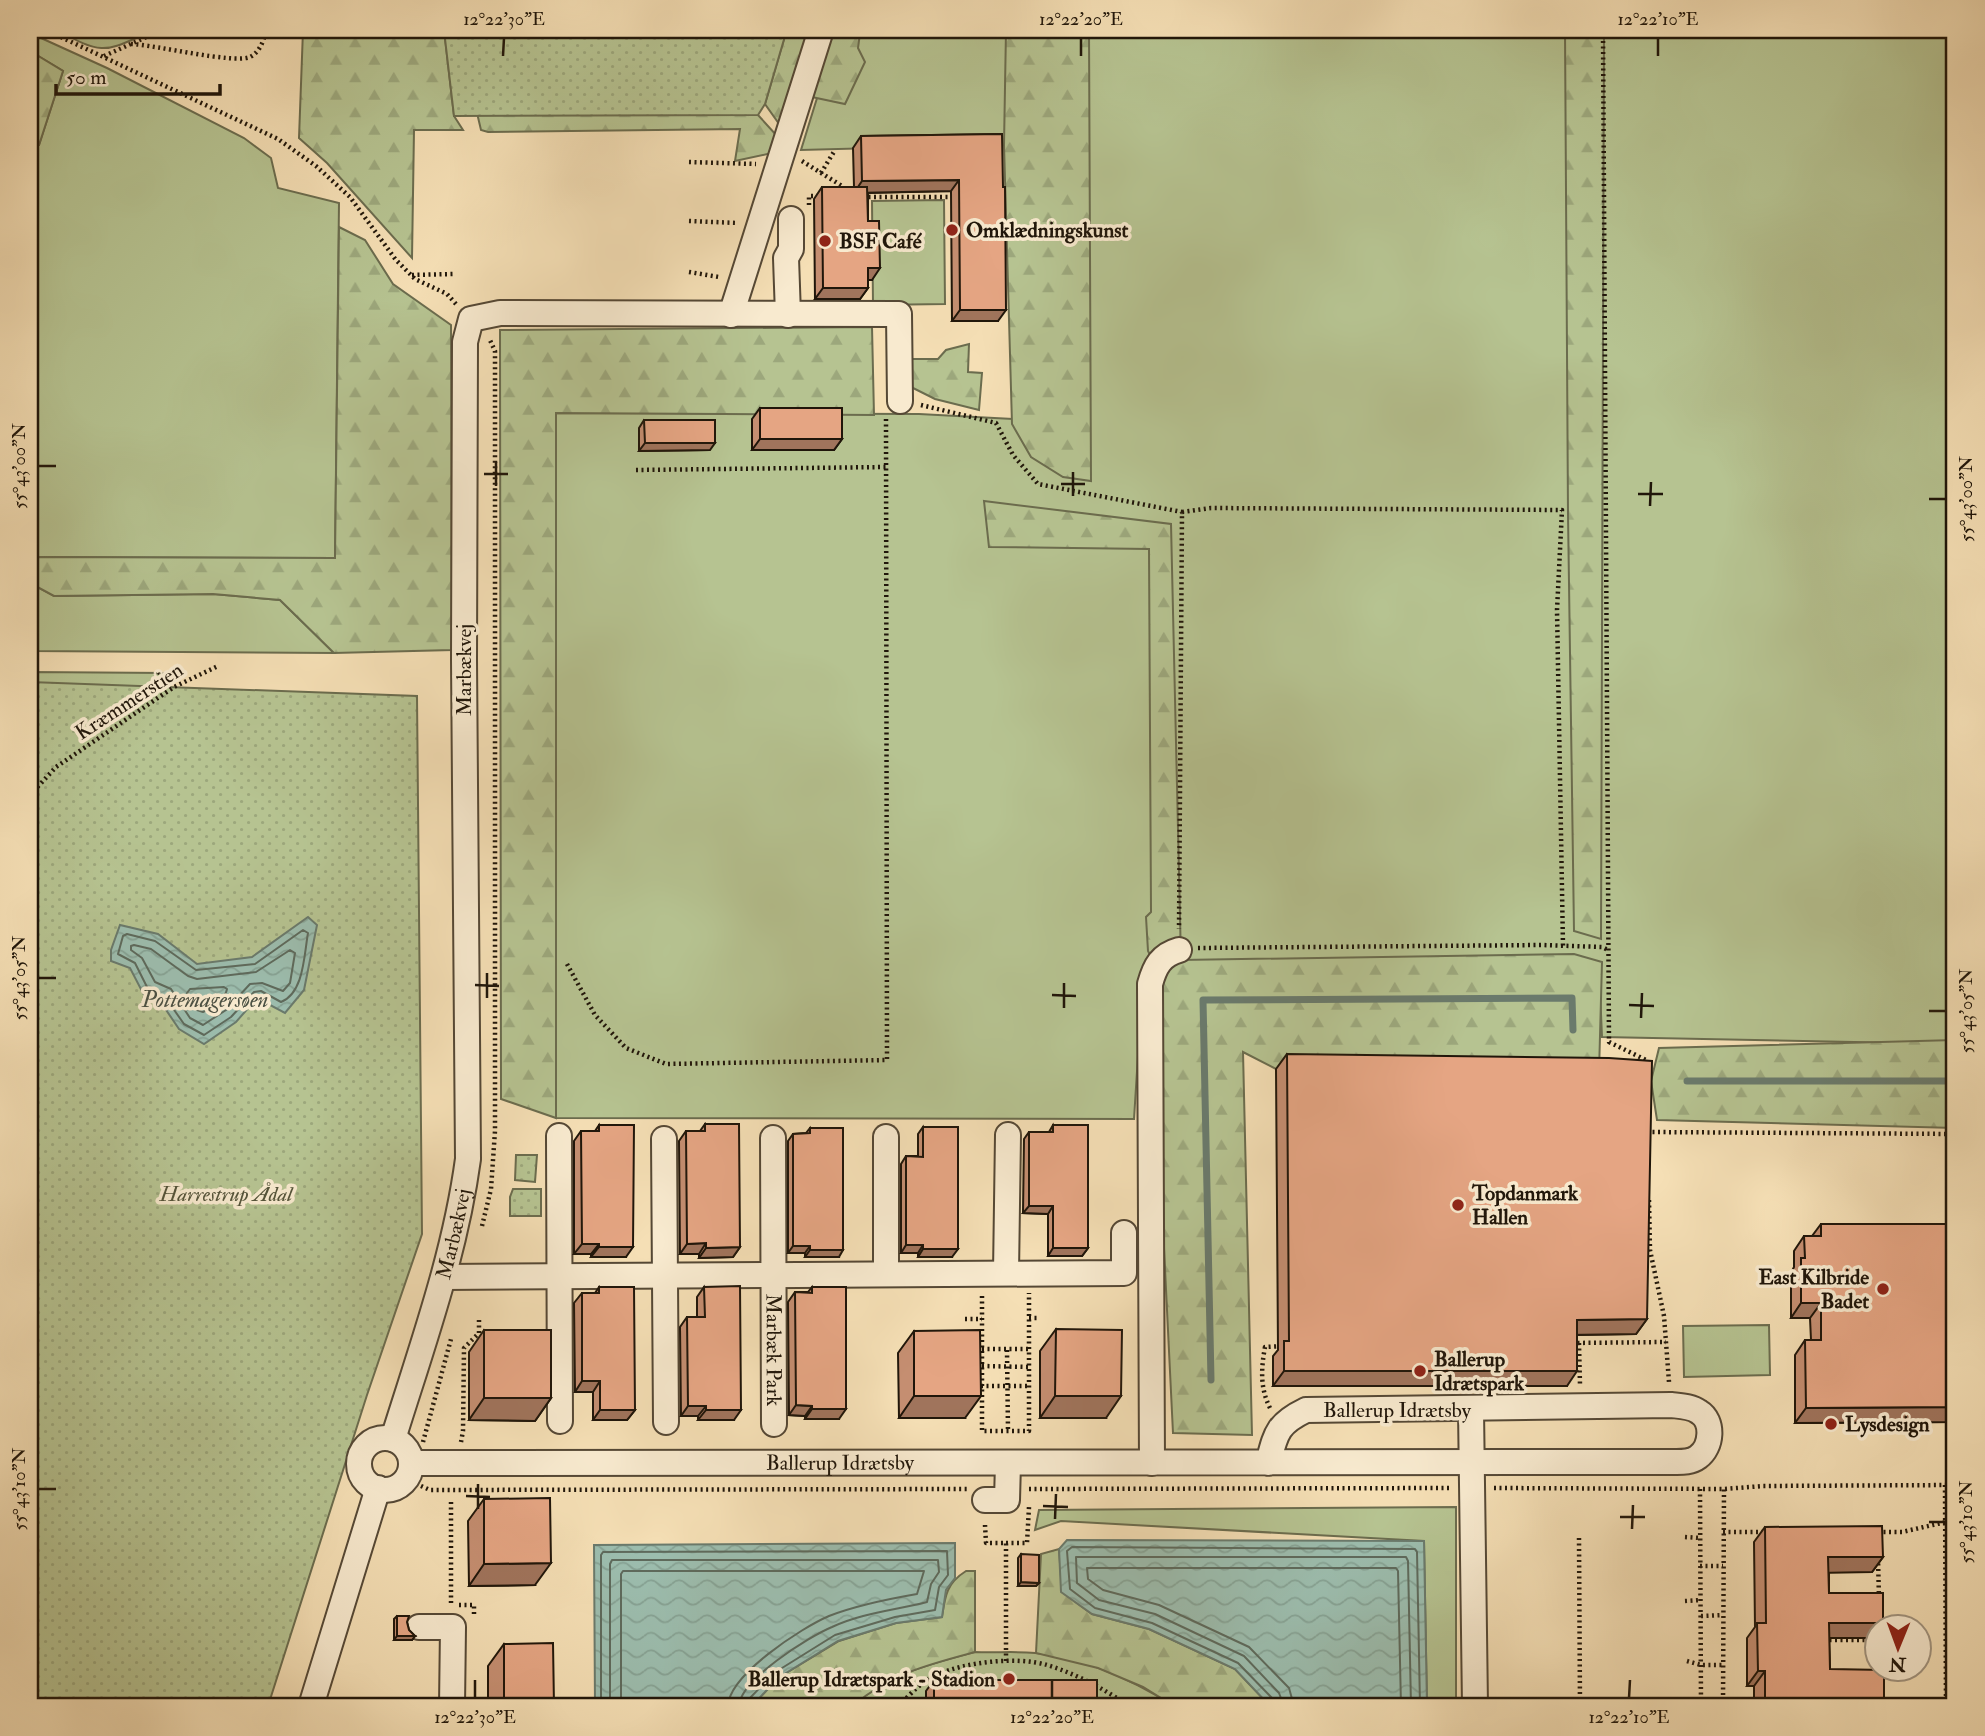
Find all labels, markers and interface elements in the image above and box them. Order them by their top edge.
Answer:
text: 12°22'30"E [463,8,545,31]
text: 12°22'20"E [1039,8,1123,31]
text: 12°22'10"E [1617,8,1699,31]
scale bar [56,52,220,96]
text: 50 m [66,64,107,91]
place label: Omklædningskunst [966,217,1128,244]
marker: Omklædningskunst [944,222,960,238]
place label: BSF Café [839,228,923,255]
marker: BSF Café [817,233,833,249]
text: 55°43'00"N [8,423,31,509]
text: 55°43'00"N [1955,456,1978,542]
street label: Marbækvej [451,624,478,716]
street label: Kræmmerstien [70,656,189,746]
text: 55°43'05"N [8,936,31,1020]
text: 55°43'05"N [1955,969,1978,1053]
water label: Pottemagersøen [140,985,269,1014]
place label: Topdanmark Hallen [1471,1180,1579,1231]
park label: Harrestrup Ådal [159,1181,294,1208]
street label: Marbækvej [430,1186,477,1282]
marker: Topdanmark Hallen [1450,1197,1466,1213]
place label: East Kilbride Badet [1759,1264,1869,1315]
marker: East Kilbride Badet [1875,1281,1891,1297]
street label: Marbæk Park [760,1294,787,1406]
place label: Ballerup Idrætspark [1434,1346,1525,1397]
marker: Ballerup Idrætspark [1412,1363,1428,1379]
street label: Ballerup Idrætsby [1323,1397,1472,1424]
place label: Lysdesign [1845,1411,1930,1438]
marker: Lysdesign [1823,1416,1839,1432]
text: 55°43'10"N [8,1448,31,1530]
street label: Ballerup Idrætsby [766,1450,915,1477]
text: 55°43'10"N [1955,1481,1978,1563]
north arrow [1862,1614,1932,1684]
text: N [1888,1652,1907,1676]
place label: Ballerup Idrætspark - Stadion [748,1666,995,1693]
marker: Ballerup Idrætspark - Stadion [1001,1671,1017,1687]
text: 12°22'30"E [434,1706,516,1729]
text: 12°22'20"E [1010,1706,1094,1729]
text: 12°22'10"E [1588,1706,1670,1729]

